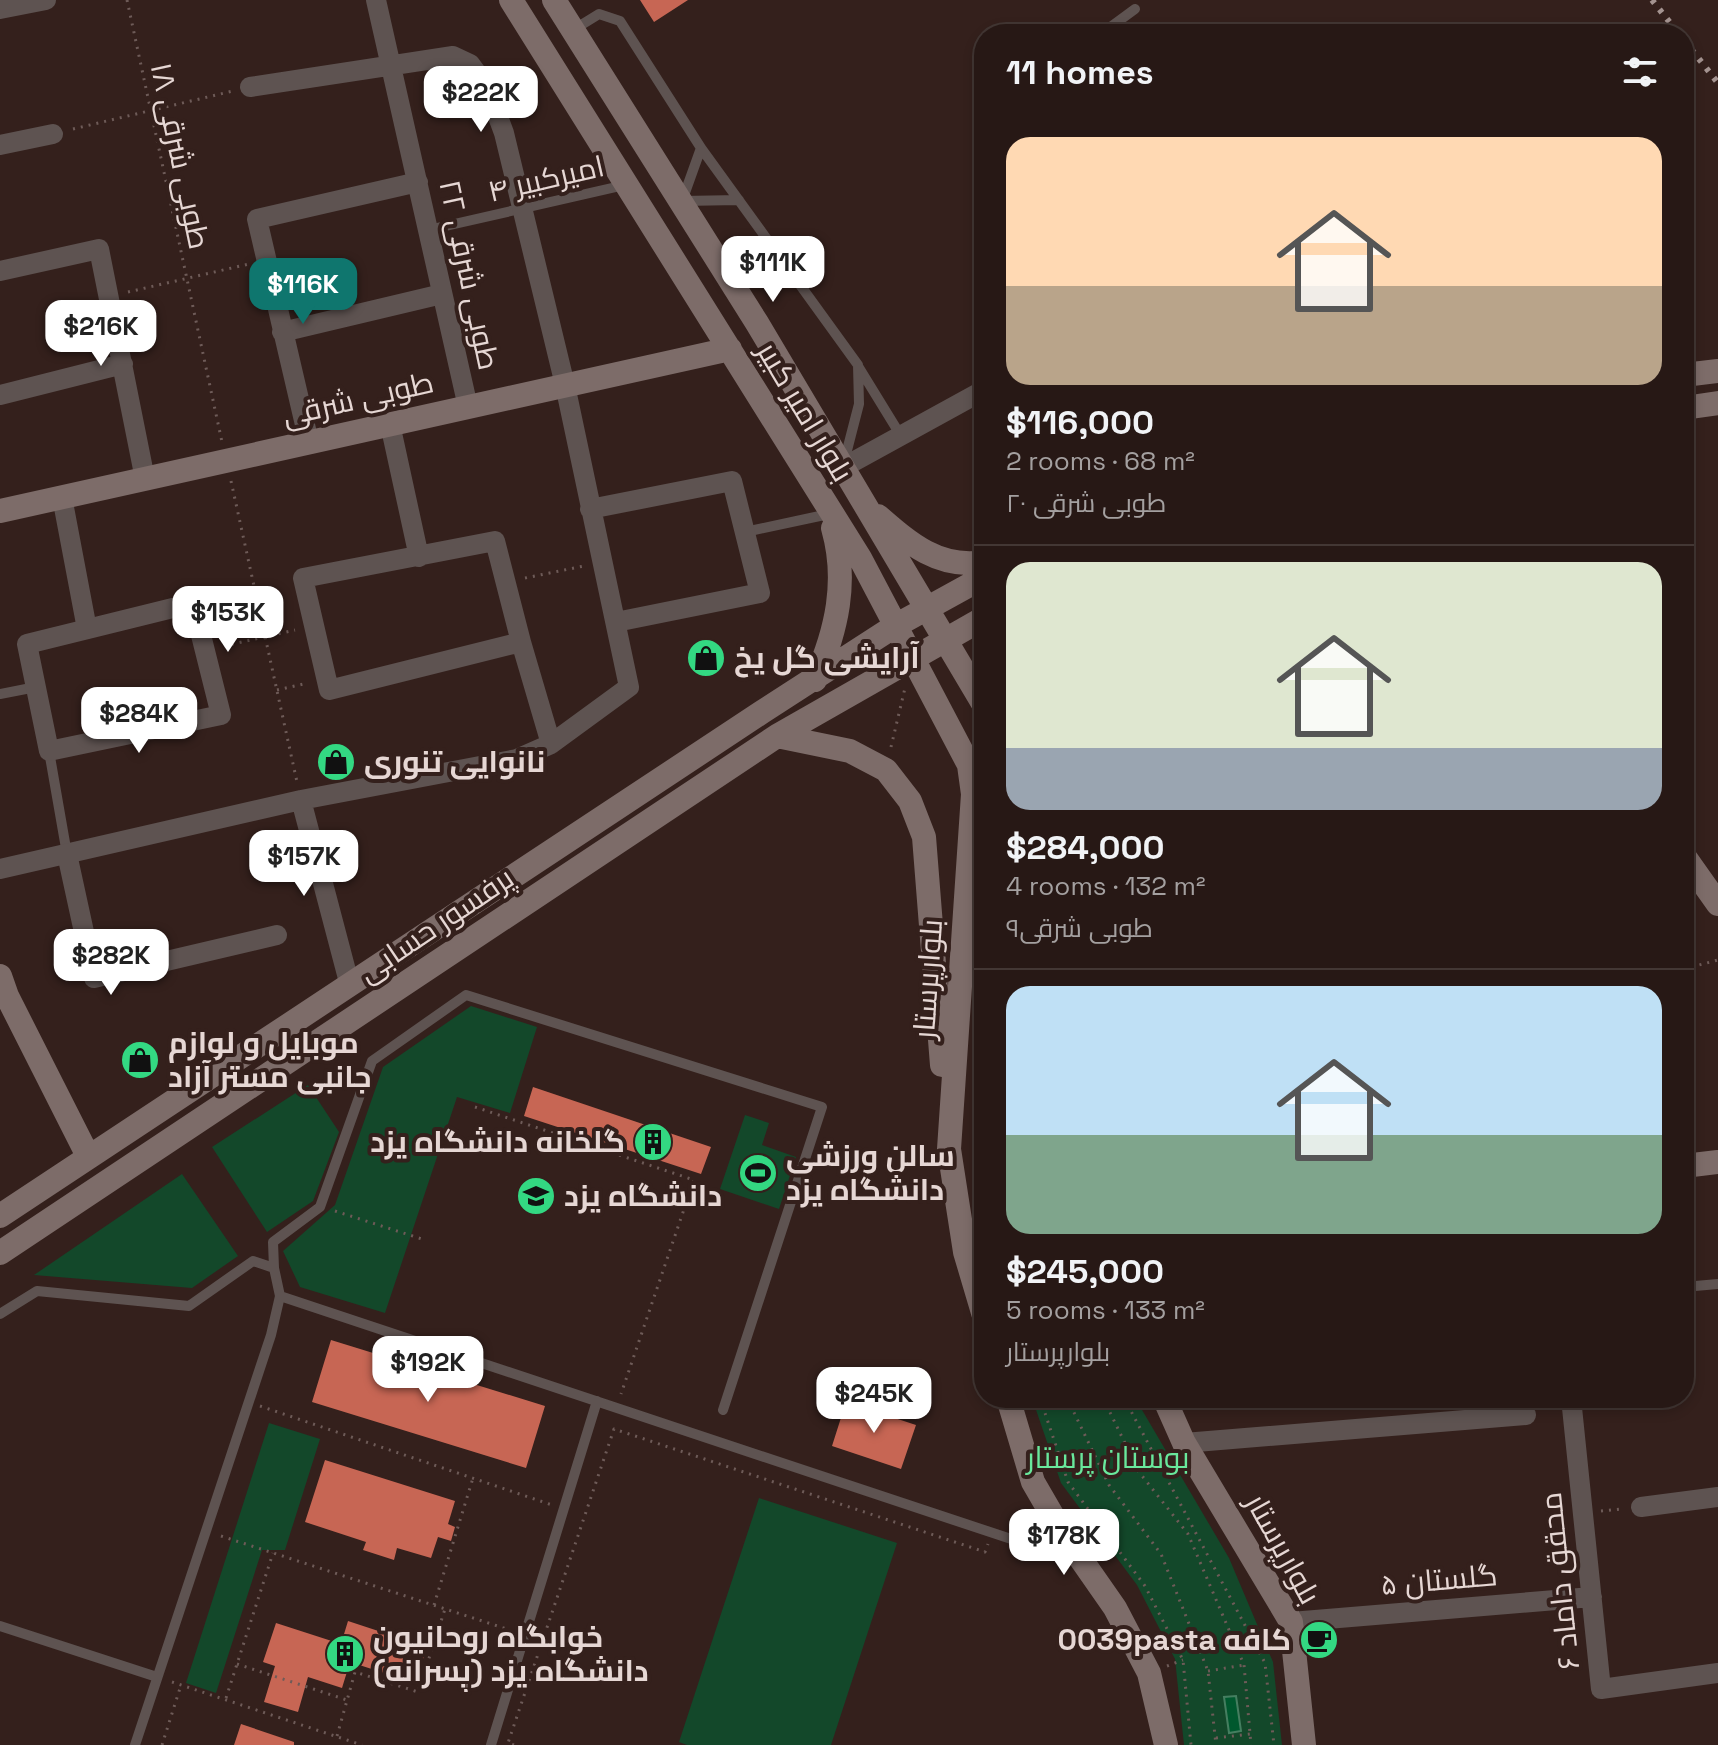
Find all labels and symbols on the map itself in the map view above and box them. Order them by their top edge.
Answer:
street label: طوبی شرقی ۱۸ [142,59,219,253]
pin: $222K [425,66,537,134]
street label: امیرکبیر ۴ [484,146,608,211]
street label: طوبی شرقی ۲۲ [430,176,509,373]
pin: $111K [717,236,829,304]
pin: $116K [247,258,359,326]
pin: $216K [45,300,157,368]
street label: بلوار امیر کبیر [747,333,862,489]
street label: طوبی شرقی [279,362,437,435]
pin: $153K [172,586,284,654]
shop icon: آرایشی گل یخ [685,637,727,679]
place label: آرایشی گل یخ [734,638,920,678]
pin: $284K [83,687,195,755]
shop icon: نانوایی تنوری [315,741,357,783]
place label: نانوایی تنوری [364,742,545,781]
pin: $157K [248,830,360,898]
street label: پرفسور حسابی [350,858,521,991]
street label: بلوارپرستار [904,918,951,1042]
pin: $282K [55,929,167,997]
place label: موبایل و لوازم جانبی مستر آزاد [168,1023,372,1096]
shop icon: موبایل و لوازم جانبی مستر آزاد [119,1039,161,1081]
building icon: گلخانه دانشگاه یزد [632,1121,674,1163]
place label: گلخانه دانشگاه یزد [370,1122,625,1161]
place label: سالن ورزشی دانشگاه یزد [786,1136,955,1209]
sports icon: سالن ورزشی دانشگاه یزد [737,1152,779,1194]
school or university icon: دانشگاه یزد [515,1175,557,1217]
place label: دانشگاه یزد [564,1176,722,1215]
pin: $192K [372,1336,484,1404]
pin: $245K [818,1367,930,1435]
park label: بوستان پرستار [1025,1438,1189,1477]
street label: بلوارپرستار [1236,1485,1330,1611]
street label: محقق داماد ۶ [1531,1490,1588,1672]
pin: $178K [1008,1509,1120,1577]
street label: گلستان ۵ [1379,1555,1499,1604]
place label: خوابگاه روحانیون (پسرانه) دانشگاه یزد [373,1617,649,1692]
cafe icon: 0039pasta کافه [1298,1619,1340,1661]
place label: 0039pasta کافه [1057,1620,1291,1659]
building icon: خوابگاه روحانیون (پسرانه) دانشگاه یزد [324,1633,366,1675]

